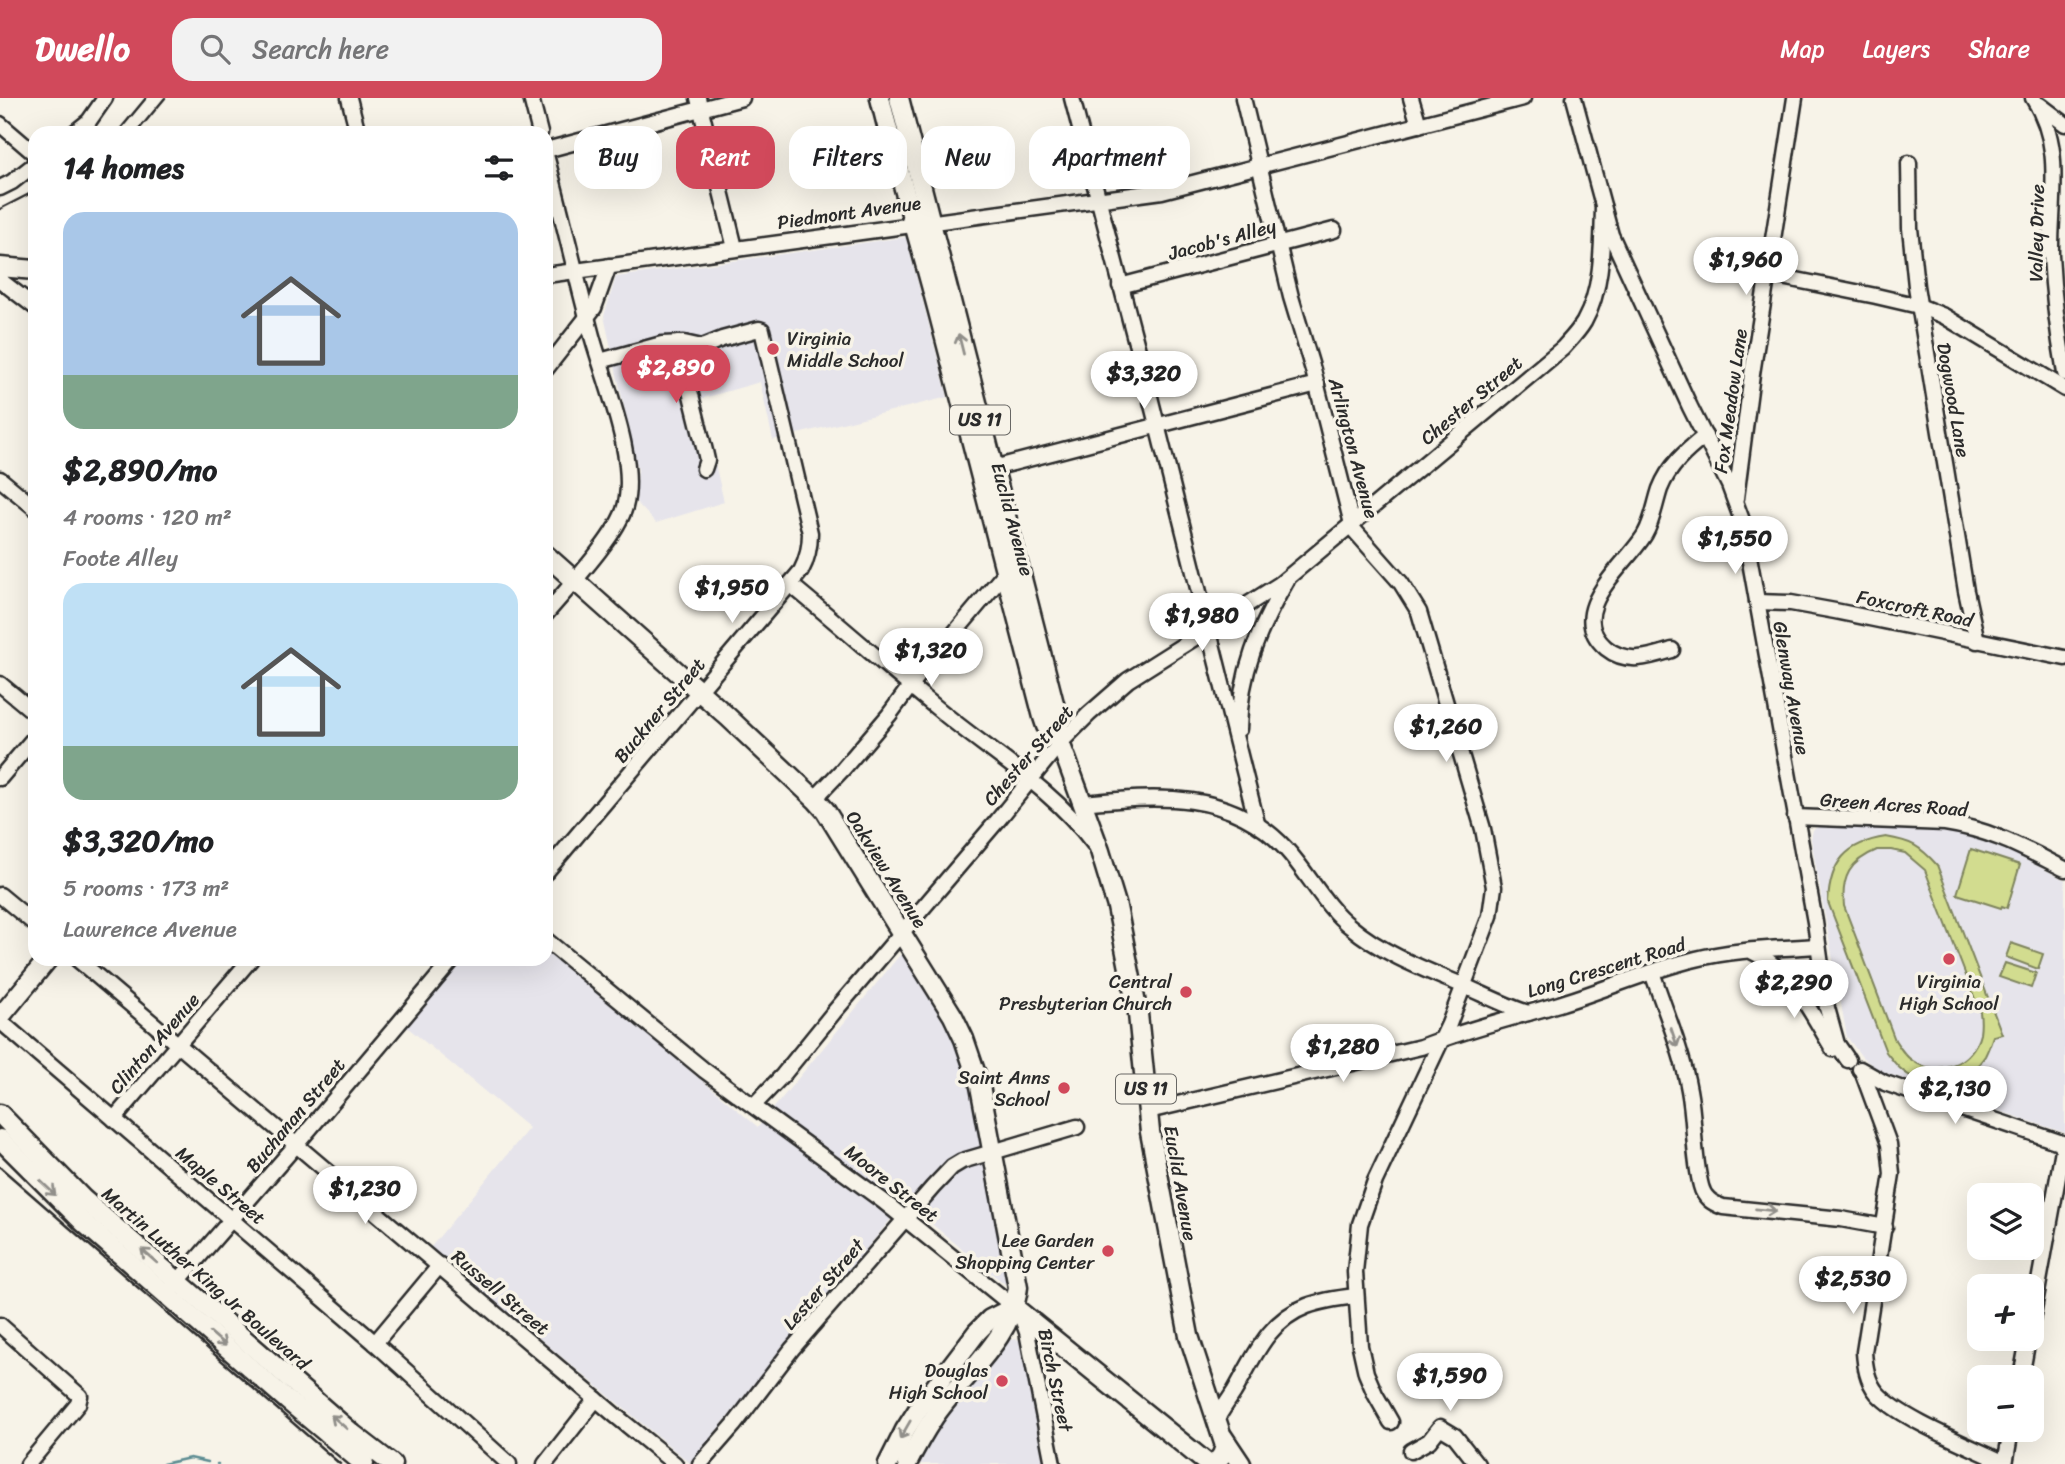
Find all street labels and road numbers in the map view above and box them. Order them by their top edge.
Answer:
street label: Valley Drive [2019,184,2054,282]
street label: Piedmont Avenue [775,186,923,239]
street label: Jacob's Alley [1164,209,1280,270]
street label: Fox Meadow Lane [1704,327,1757,475]
street label: Dogwood Lane [1927,340,1980,460]
street label: Chester Street [1413,347,1530,453]
street label: Arlington Avenue [1319,373,1388,523]
road number: US 11 [950,406,1010,434]
street label: Euclid Avenue [982,459,1044,580]
street label: Foxcroft Road [1854,580,1978,637]
street label: Glenway Avenue [1763,619,1820,758]
street label: Buckner Street [605,650,714,771]
street label: Chester Street [975,697,1082,814]
street label: Green Acres Road [1819,783,1971,826]
street label: Oakview Avenue [837,804,936,935]
street label: Long Crescent Road [1523,927,1690,1007]
street label: Clinton Avenue [101,985,208,1102]
street label: Buchanan Street [237,1050,354,1180]
road number: US 11 [1116,1074,1176,1104]
street label: Euclid Avenue [1154,1123,1207,1244]
street label: Moore Street [837,1136,946,1231]
street label: Maple Street [168,1137,273,1233]
street label: Martin Luther King Jr Boulevard [94,1178,319,1380]
street label: Lester Street [774,1230,874,1338]
street label: Russell Street [444,1241,557,1344]
street label: Birch Street [1028,1326,1083,1436]

